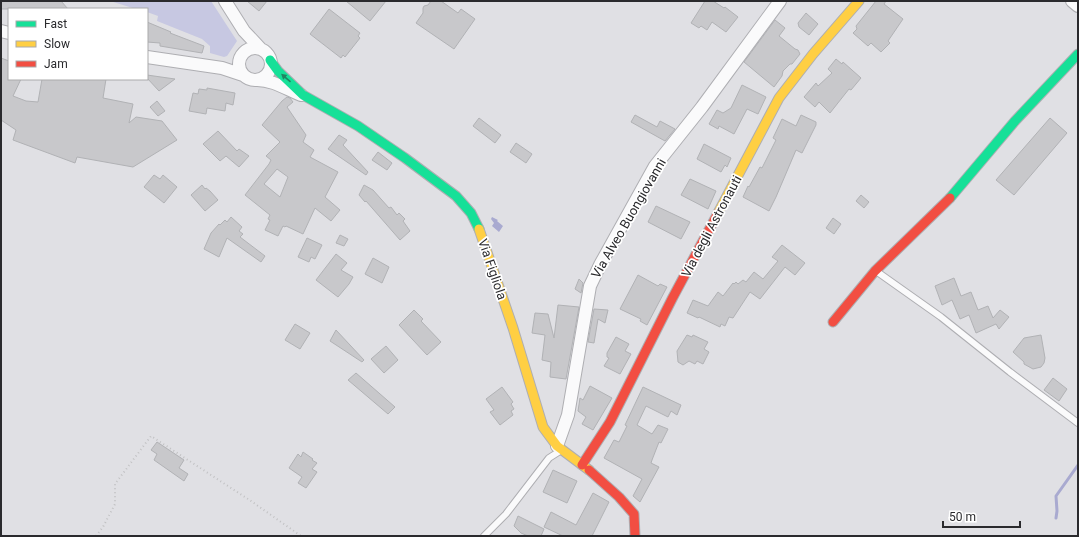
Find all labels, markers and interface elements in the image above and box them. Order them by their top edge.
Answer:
legend [8,8,148,80]
text: Fast [44,17,67,31]
text: Slow [44,37,70,51]
text: Jam [44,57,68,71]
one-way arrow [282,74,291,83]
street label: Via Alveo Buongiovanni [588,156,669,281]
street label: Via degli Astronauti [678,173,745,280]
street label: Via Figliola [475,237,510,302]
scale bar [943,503,1020,529]
text: 50 m [949,510,976,524]

